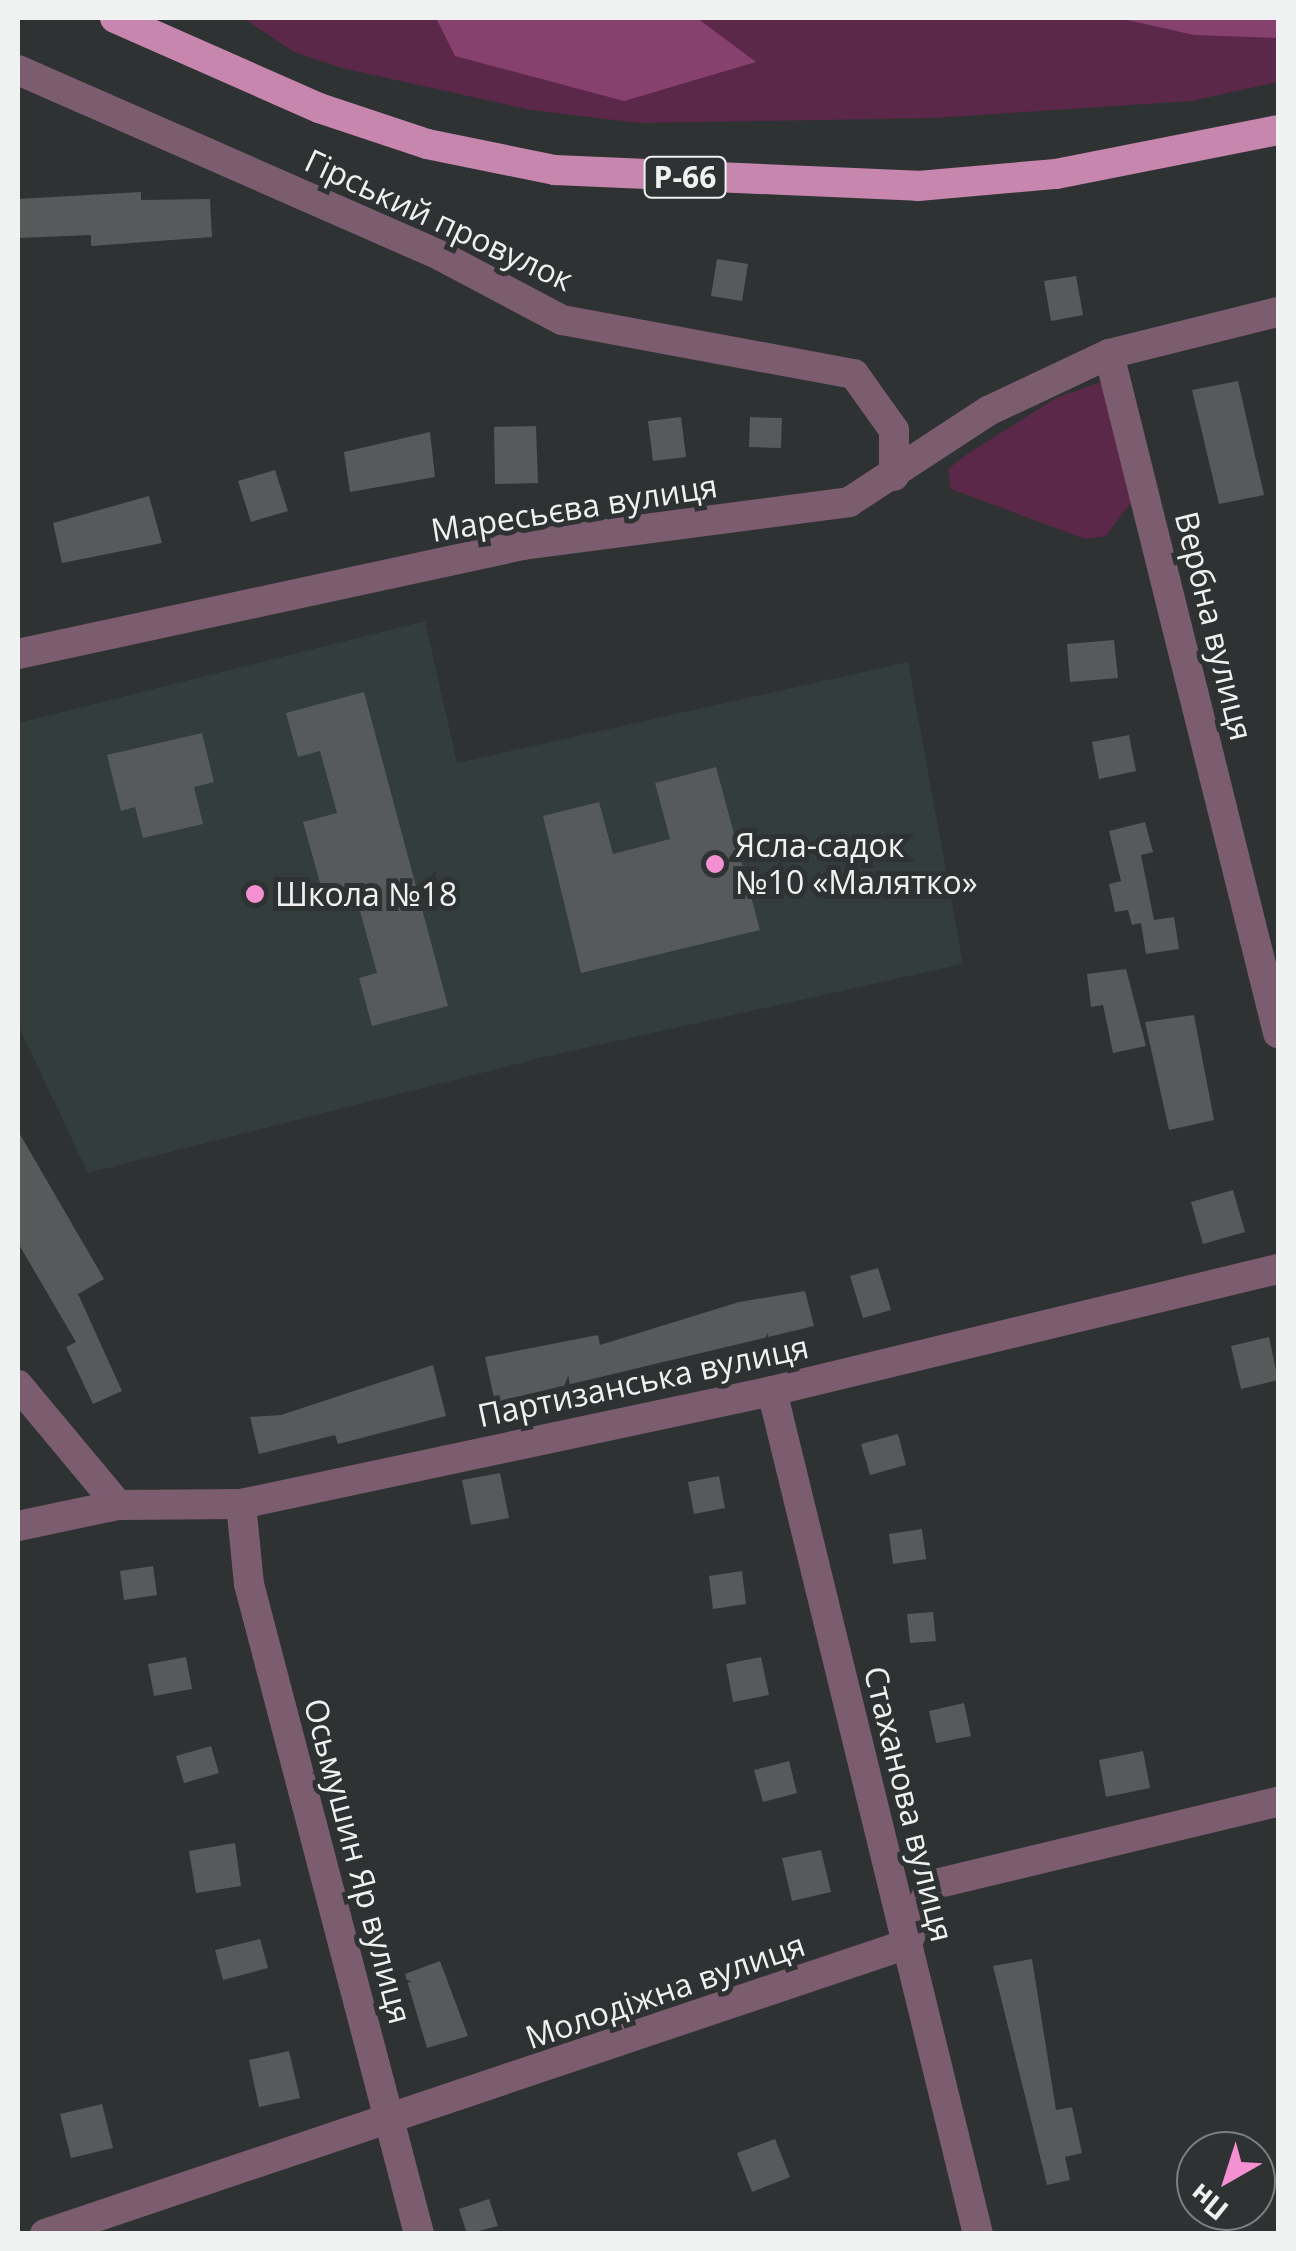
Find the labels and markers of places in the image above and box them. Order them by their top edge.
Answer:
place label: Ясла-садок №10 «Малятко» [735,827,978,902]
marker: Ясла-садок №10 «Малятко» [704,853,726,875]
place label: Школа №18 [275,875,457,913]
marker: Школа №18 [244,883,266,905]

